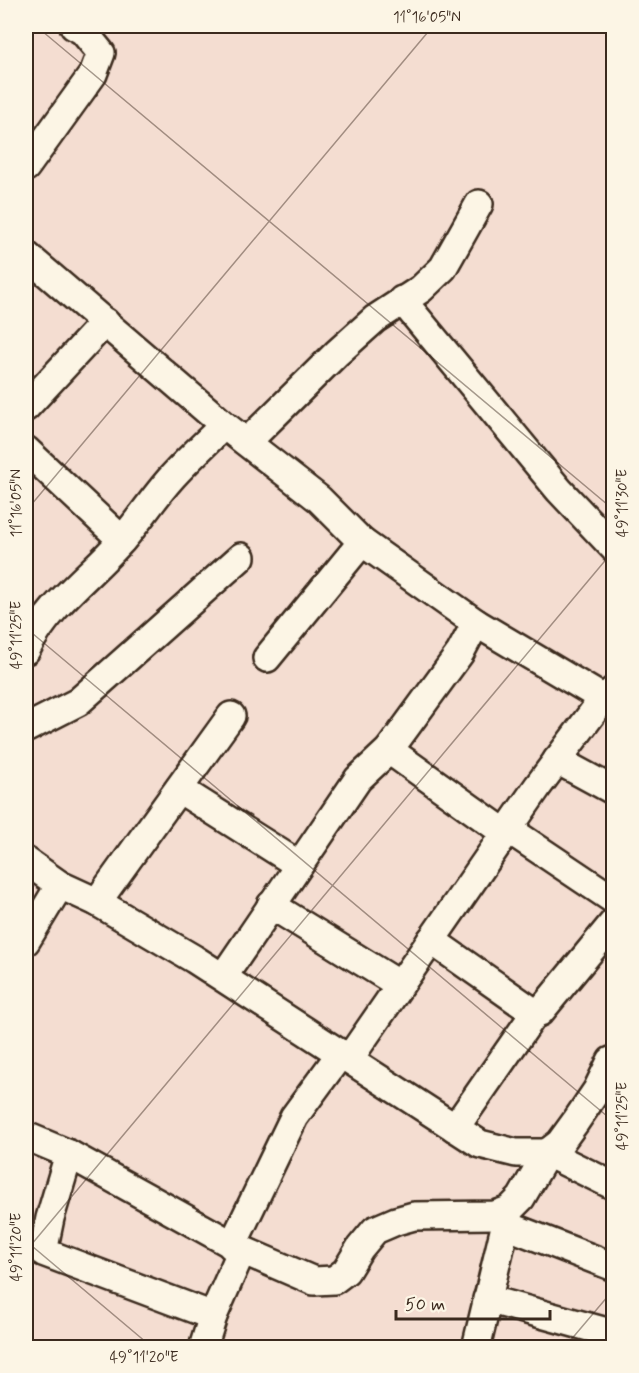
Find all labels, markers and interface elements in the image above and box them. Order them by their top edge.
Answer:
text: 11°16'05"N [393,8,461,28]
text: 49°11'30"E [613,468,633,537]
text: 11°16'05"N [7,469,27,537]
text: 49°11'25"E [7,600,27,669]
text: 49°11'25"E [613,1081,633,1150]
text: 49°11'20"E [7,1212,27,1282]
scale bar [396,1283,550,1321]
text: 50 m [405,1293,445,1317]
text: 49°11'20"E [109,1348,179,1368]

